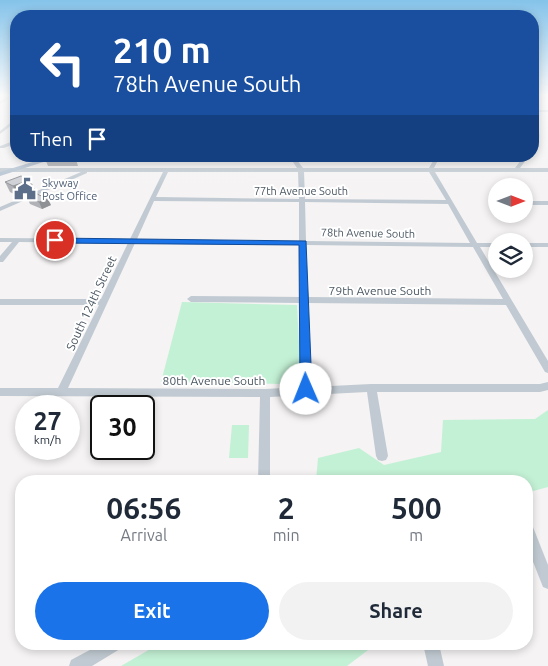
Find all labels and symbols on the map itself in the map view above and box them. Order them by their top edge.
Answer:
public building icon: Skyway Post Office [12,176,38,202]
place label: Skyway Post Office [42,177,97,202]
north arrow [488,178,532,222]
street label: 77th Avenue South [254,185,348,197]
pin [34,219,76,261]
street label: 78th Avenue South [321,226,415,240]
street label: South 124th Street [63,254,119,352]
street label: 79th Avenue South [329,284,431,297]
position arrow [279,362,331,414]
street label: 80th Avenue South [163,374,265,387]
speed limit sign: 30 [90,395,155,460]

